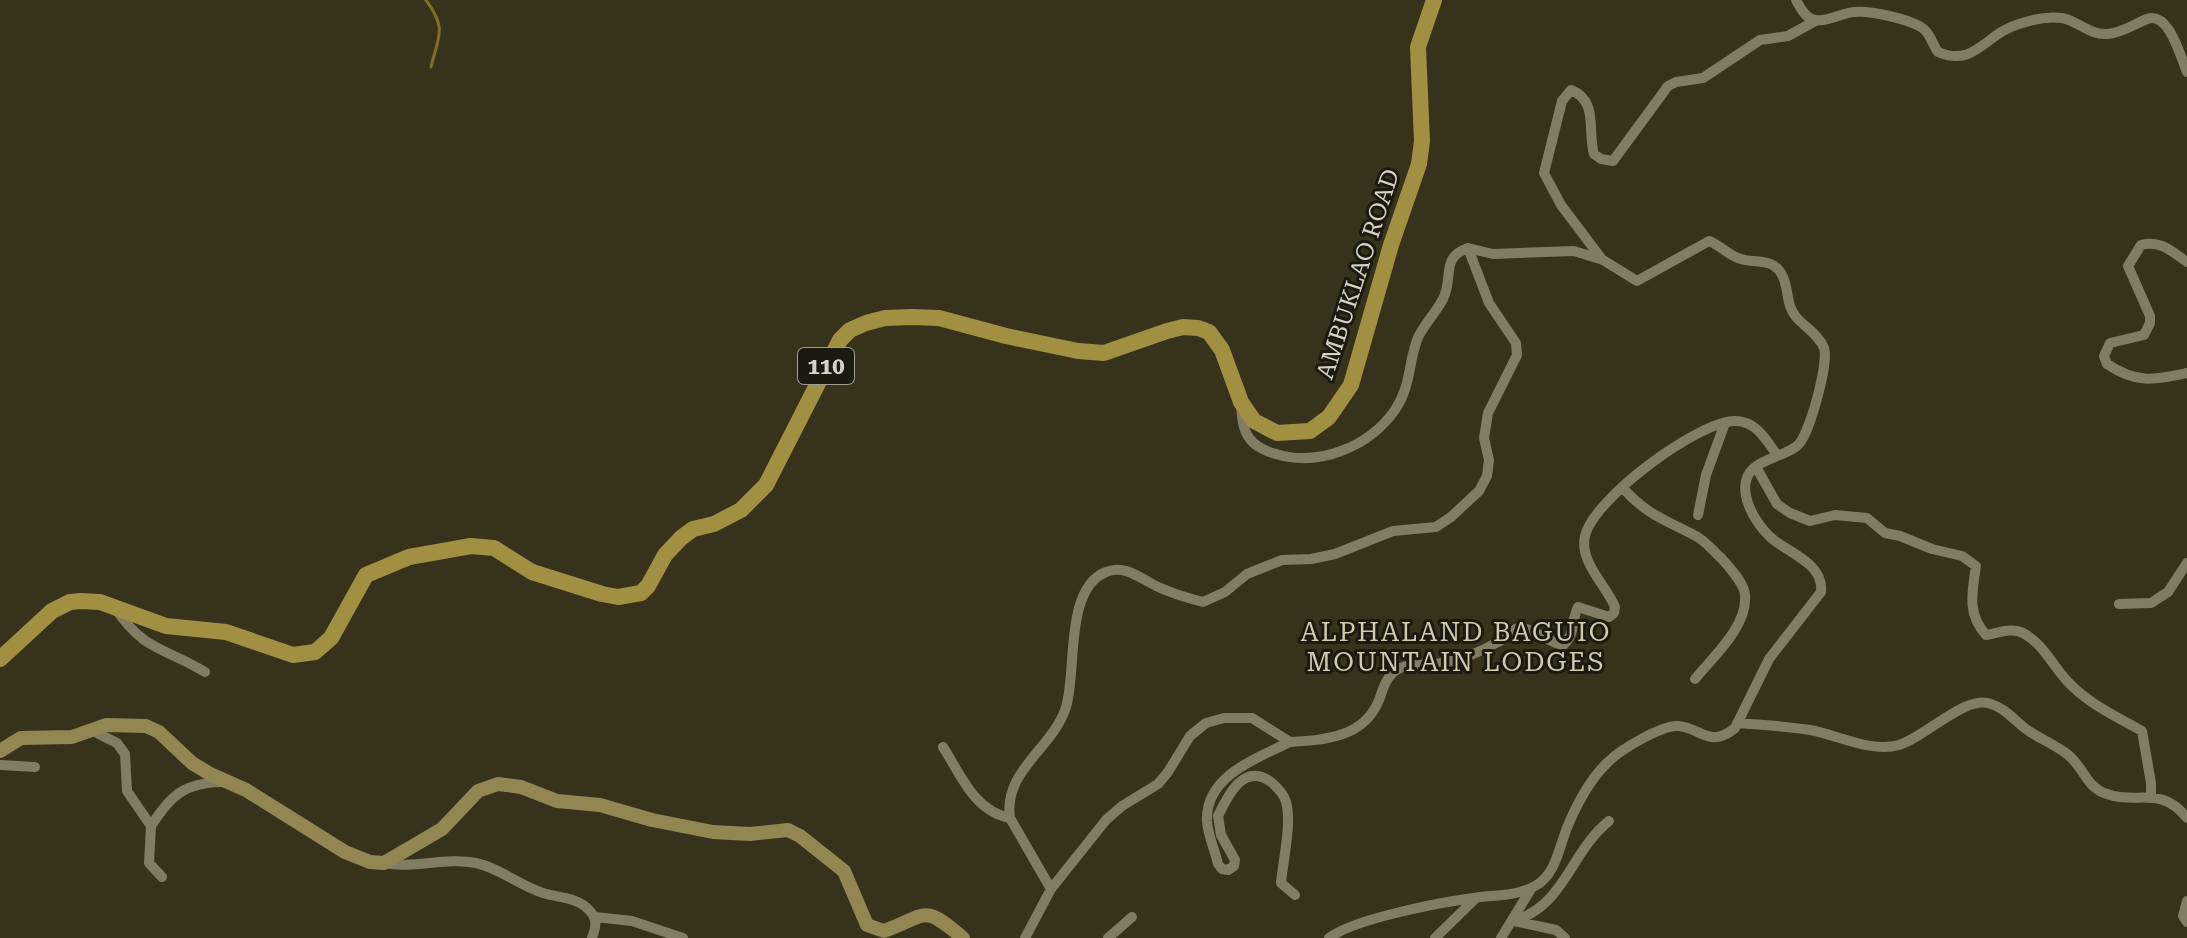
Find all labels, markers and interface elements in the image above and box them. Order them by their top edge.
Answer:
street label: AMBUKLAO ROAD [1311,165,1405,383]
road number: 110 [798,348,854,384]
district label: ALPHALAND BAGUIO MOUNTAIN LODGES [1300,617,1612,677]

